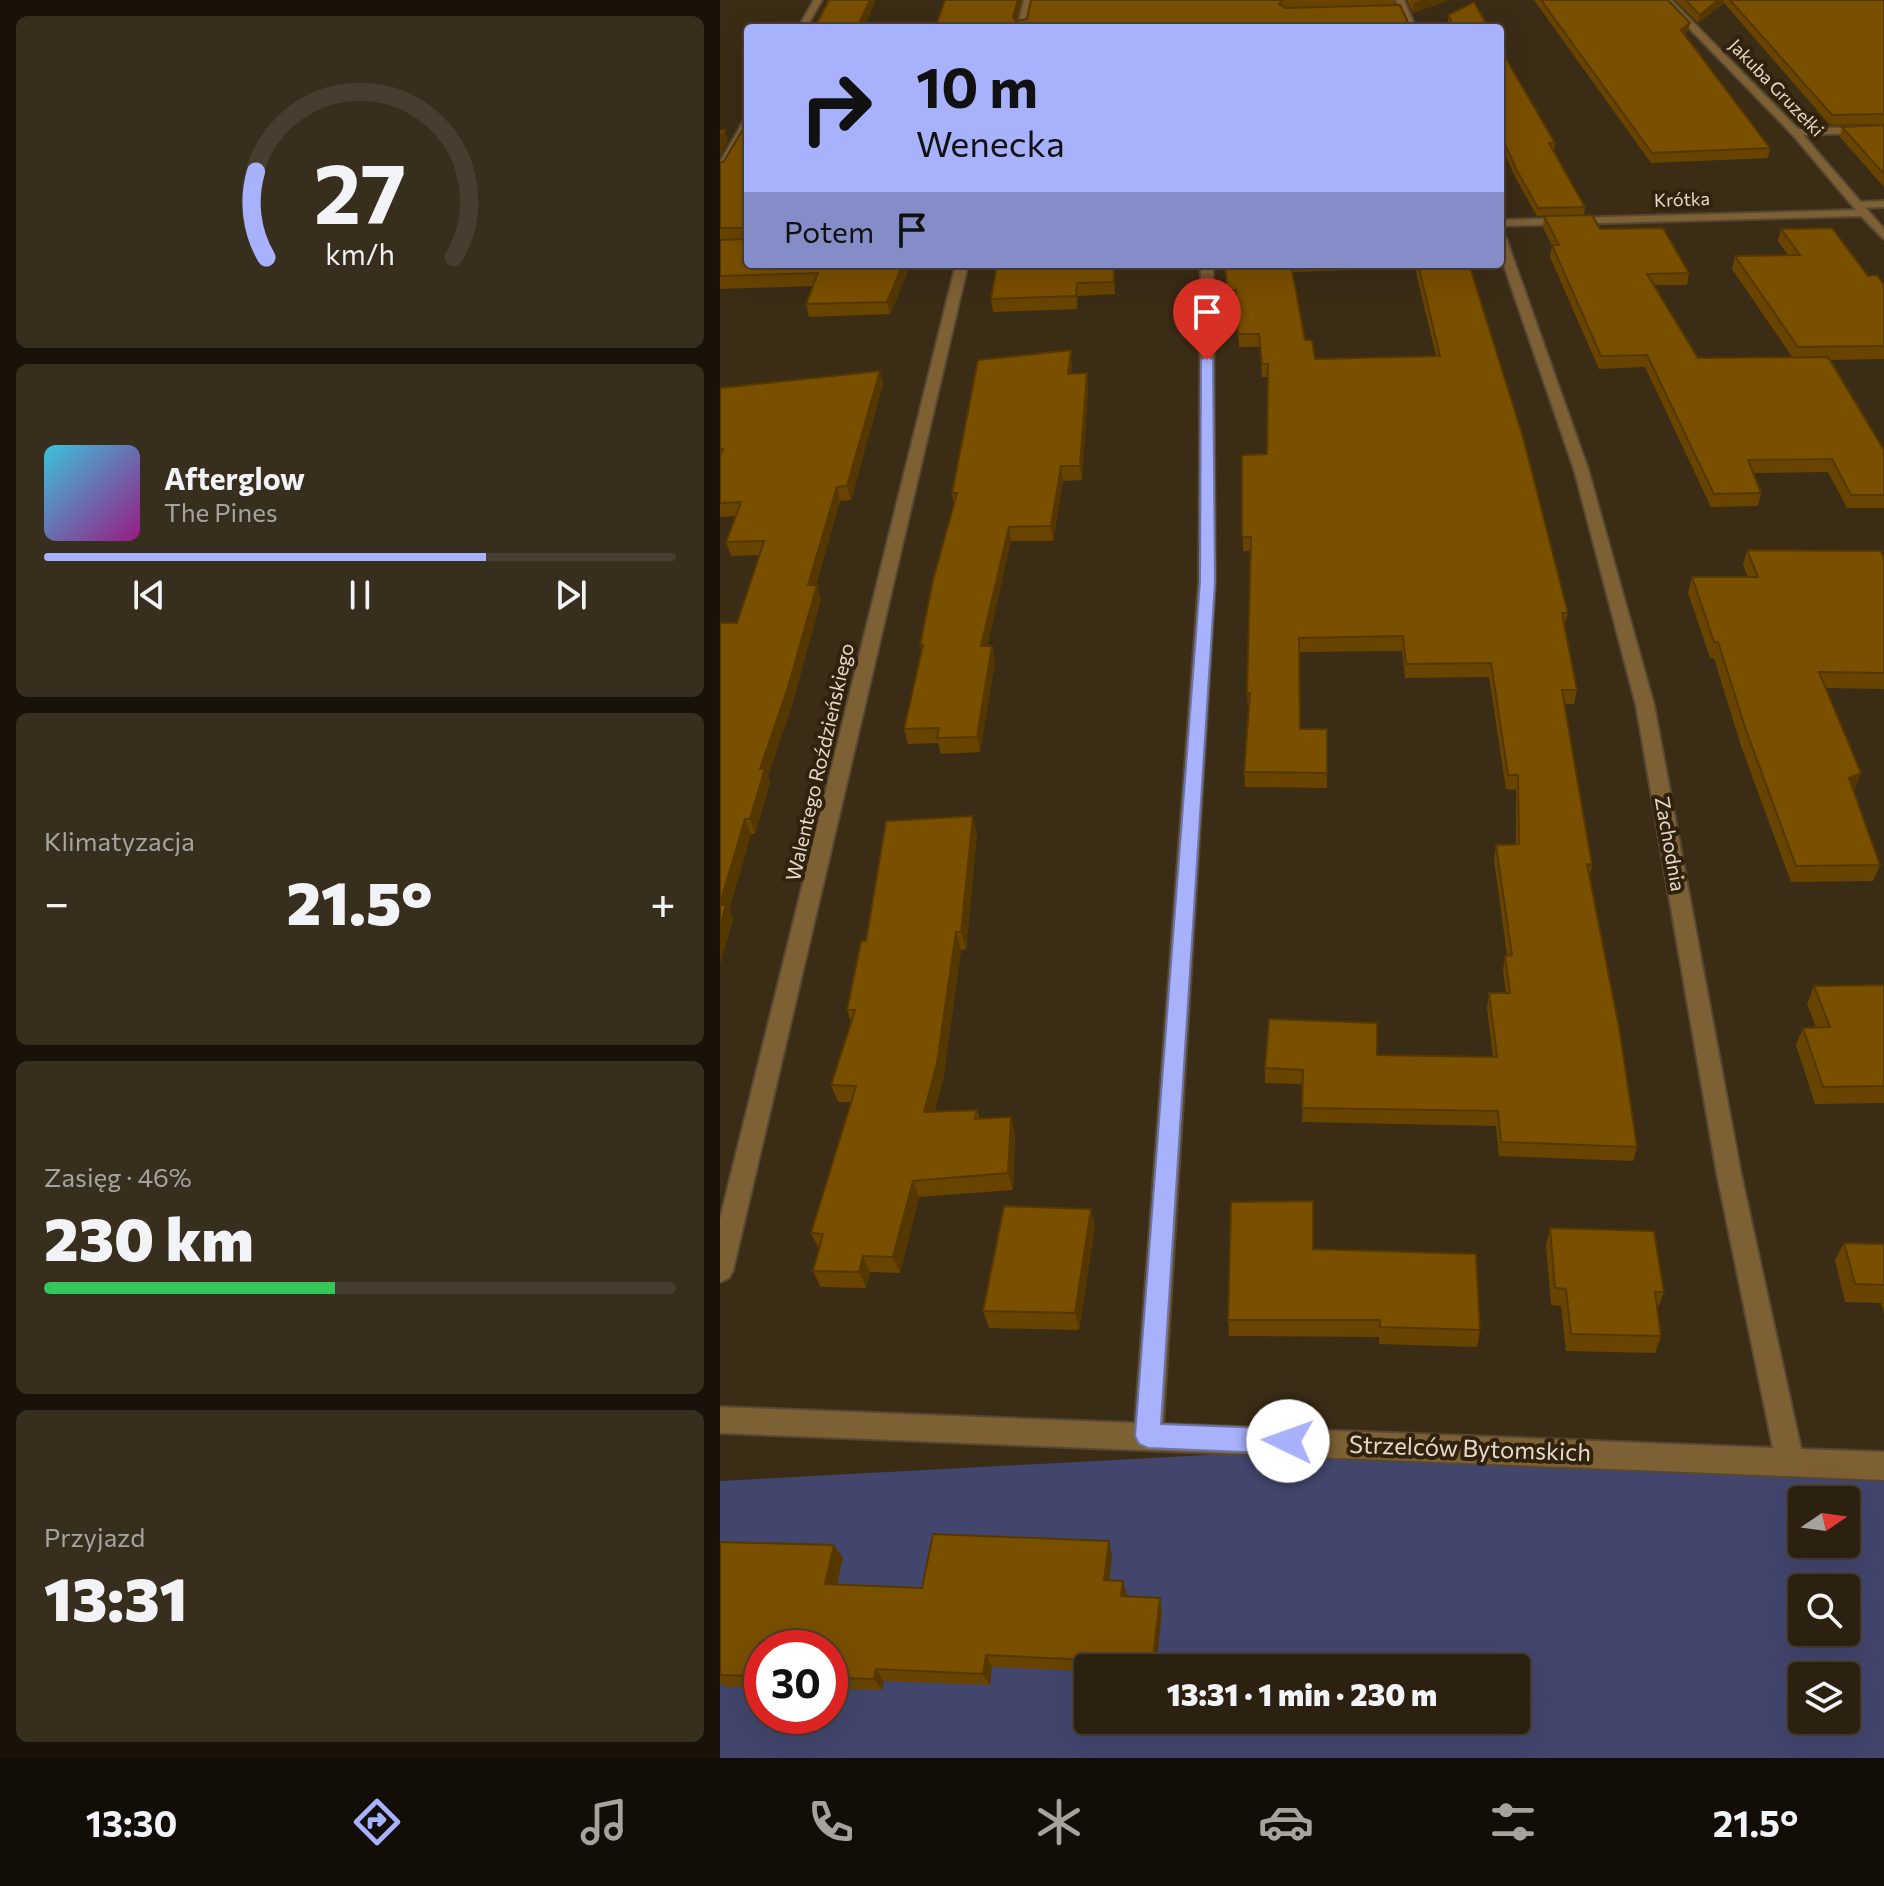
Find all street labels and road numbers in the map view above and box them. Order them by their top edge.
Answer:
street label: Jakuba Gruzełki [1725,34,1829,140]
street label: Krótka [1654,187,1710,211]
street label: Walentego Roździeńskiego [780,640,858,883]
street label: Zachodnia [1651,795,1691,893]
street label: Strzelców Bytomskich [1349,1429,1591,1466]

